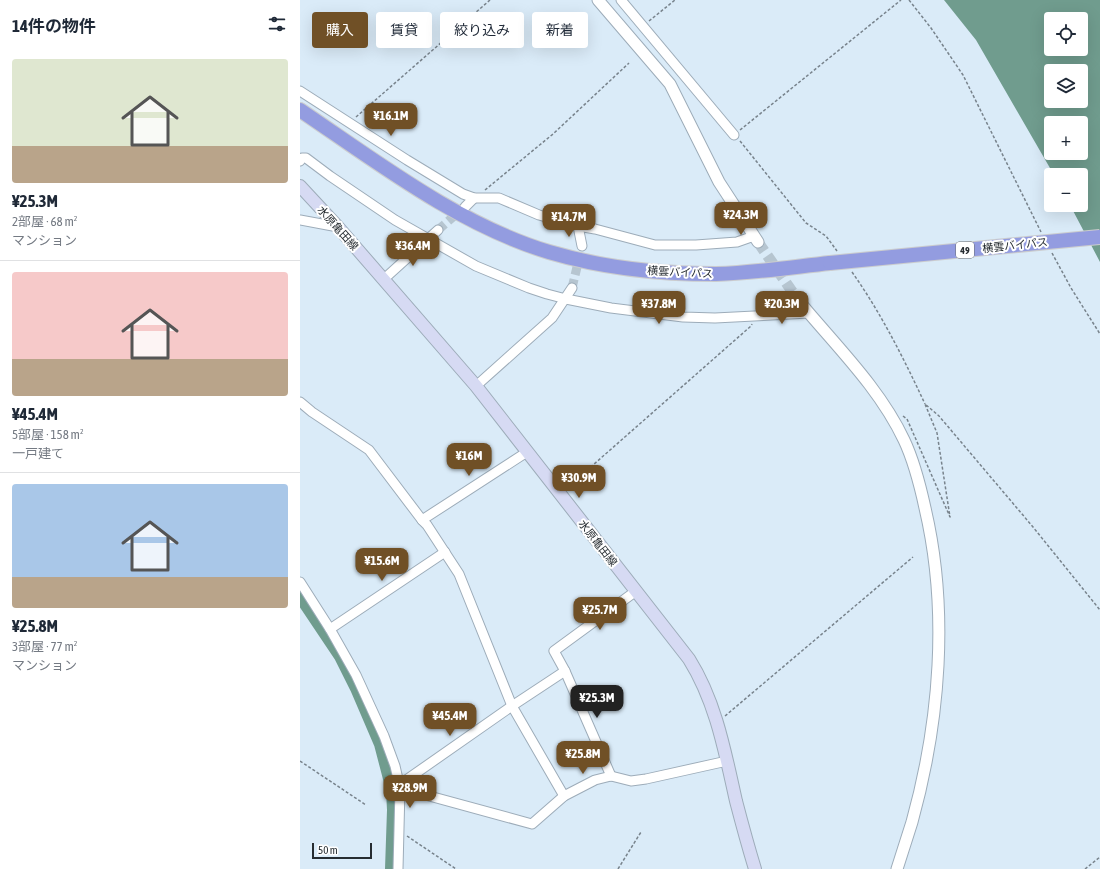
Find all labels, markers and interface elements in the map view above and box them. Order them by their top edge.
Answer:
chip: 購入 [312,12,368,48]
chip: 賃貸 [376,12,432,48]
chip: 絞り込み [440,12,524,48]
chip: 新着 [532,12,588,48]
map controls [1044,12,1088,212]
button: locate [1044,12,1088,56]
icon: filters [266,13,288,35]
text: 14件の物件 [12,16,96,36]
button: layers [1044,64,1088,108]
icon: home [114,85,186,157]
pin: ¥16.1M [358,103,424,137]
text: ¥16.1M [373,108,409,123]
button: + [1044,116,1088,160]
button: − [1044,168,1088,212]
text: ¥25.3M [12,191,58,211]
pin: ¥24.3M [708,202,774,236]
street label: 水原亀田線 [315,204,361,252]
pin: ¥14.7M [536,204,602,238]
text: ¥24.3M [723,207,759,222]
text: ¥14.7M [551,209,587,224]
text: 2部屋 · 68 m² [12,214,77,229]
text: マンション [12,233,77,248]
pin: ¥36.4M [380,233,446,267]
street label: 横雲バイパス [982,236,1048,254]
text: ¥36.4M [395,238,431,253]
road number: 49 [956,242,974,258]
street label: 横雲バイパス [647,264,713,280]
pin: ¥37.8M [626,291,692,325]
pin: ¥20.3M [749,291,815,325]
text: ¥37.8M [641,296,677,311]
text: ¥20.3M [764,296,800,311]
icon: home [114,298,186,370]
text: ¥45.4M [12,404,58,424]
text: 5部屋 · 158 m² [12,427,84,442]
pin: ¥16M [445,443,493,477]
text: 一戸建て [12,446,64,461]
text: ¥16M [456,448,482,463]
pin: ¥30.9M [546,465,612,499]
text: ¥30.9M [561,470,597,485]
icon: home [114,510,186,582]
street label: 水原亀田線 [576,518,620,568]
pin: ¥15.6M [349,548,415,582]
text: ¥15.6M [364,553,400,568]
pin: ¥25.7M [567,597,633,631]
text: ¥25.7M [582,602,618,617]
text: ¥25.8M [12,616,58,636]
text: 3部屋 · 77 m² [12,639,77,654]
text: マンション [12,658,77,673]
pin: ¥25.3M [564,685,630,719]
text: ¥25.3M [579,690,615,705]
pin: ¥45.4M [417,703,483,737]
text: ¥45.4M [432,708,468,723]
pin: ¥25.8M [550,741,616,775]
text: ¥25.8M [565,746,601,761]
pin: ¥28.9M [377,775,443,809]
text: ¥28.9M [392,780,428,795]
scale bar [312,841,372,860]
text: 50 m [318,844,338,856]

